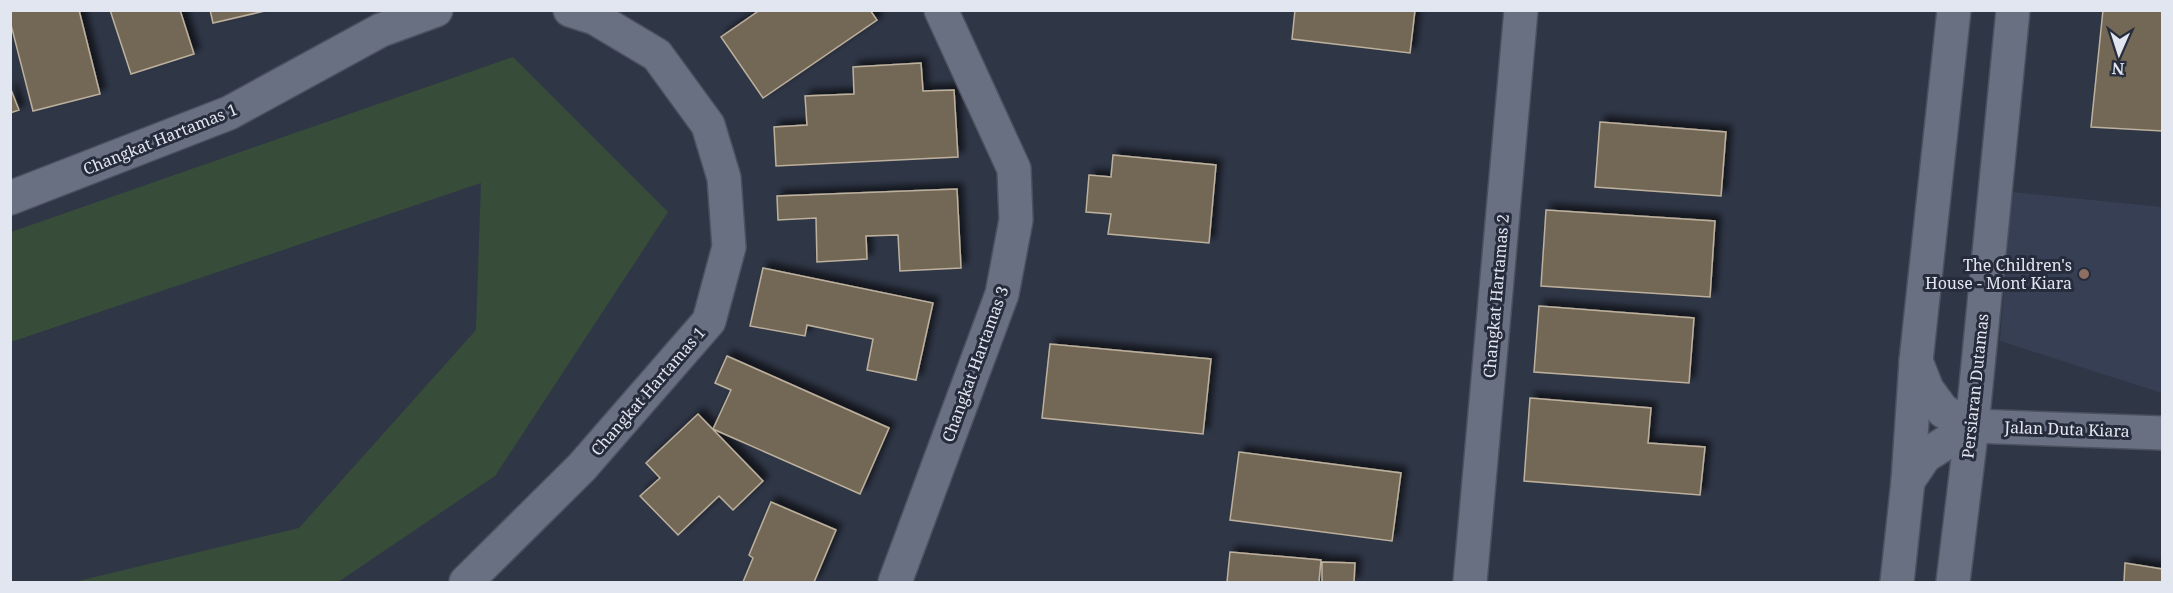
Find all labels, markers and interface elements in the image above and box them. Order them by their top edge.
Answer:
north arrow [2089,24,2149,84]
text: N [2111,58,2125,80]
street label: Changkat Hartamas 1 [80,98,240,180]
street label: Changkat Hartamas 2 [1478,213,1514,379]
place label: The Children's House - Mont Kiara [1925,254,2072,294]
marker: The Children's House - Mont Kiara [2077,267,2091,281]
street label: Changkat Hartamas 3 [937,283,1013,445]
street label: Persiaran Dutamas [1956,312,1994,460]
street label: Changkat Hartamas 1 [586,322,710,460]
street label: Jalan Duta Kiara [2003,416,2130,442]

